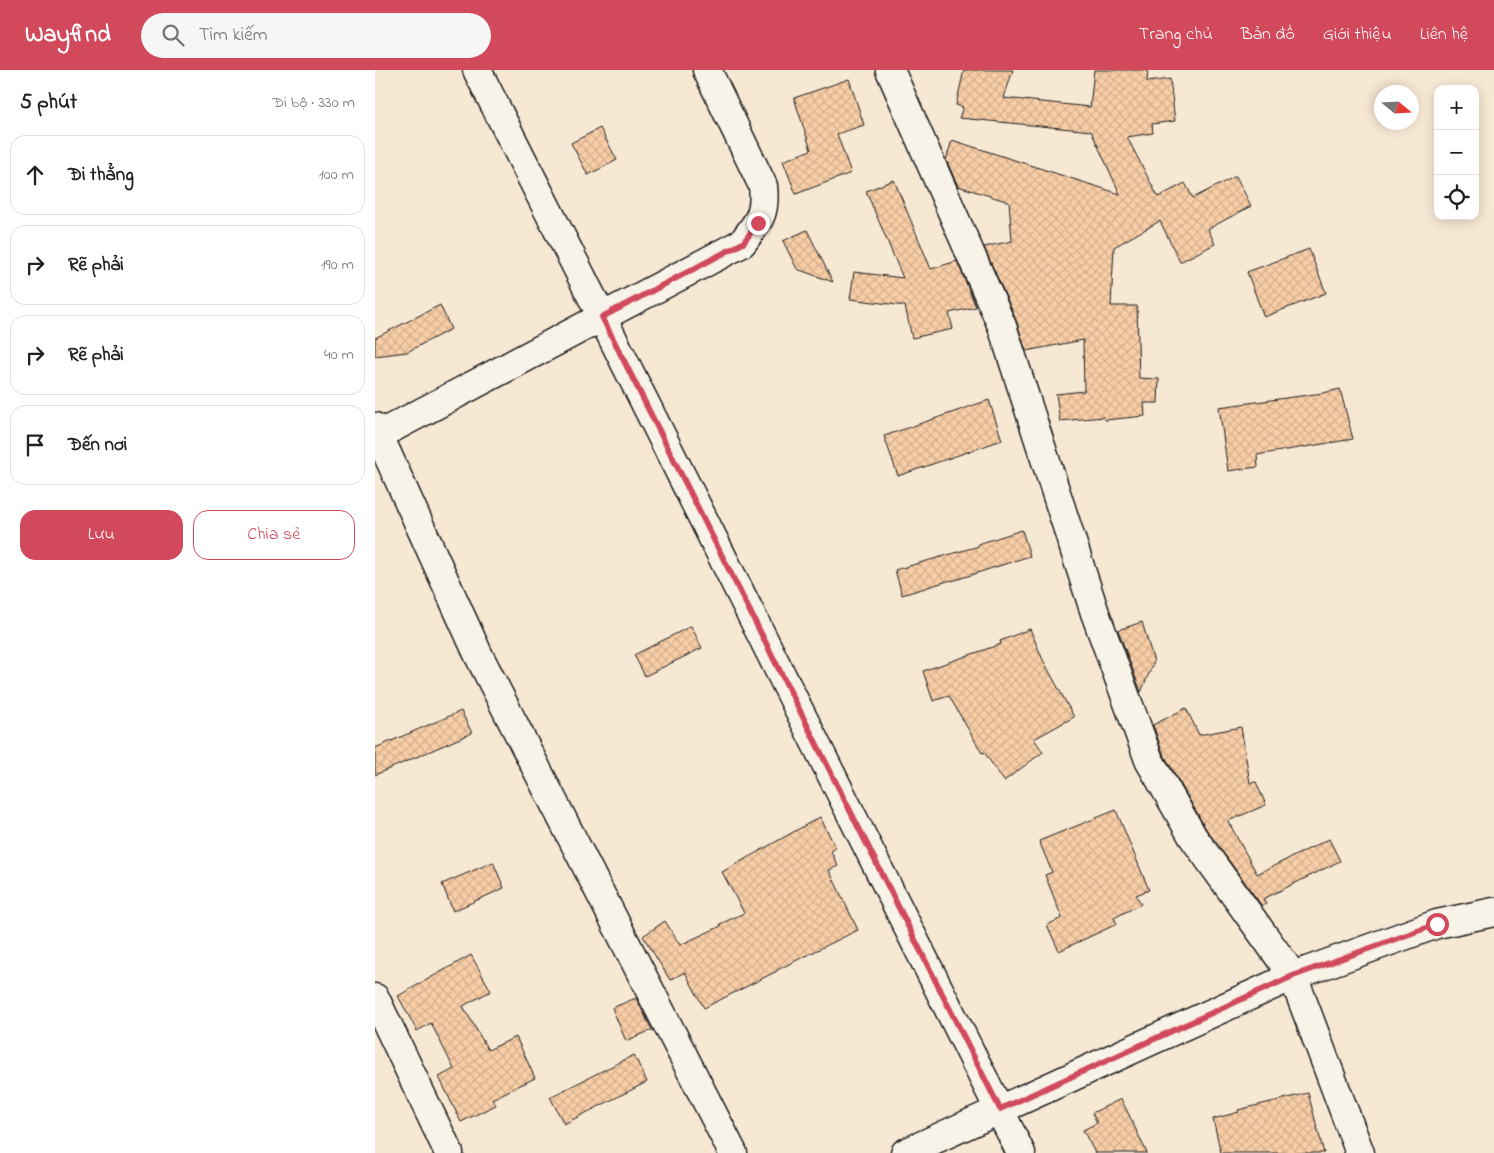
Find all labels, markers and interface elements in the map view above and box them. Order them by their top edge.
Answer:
search box [141,13,491,58]
text: Wayfind [25,18,111,53]
icon: search [159,21,187,49]
text: Tìm kiếm [199,22,268,49]
text: Trang chủ [1139,22,1213,48]
text: Bản đồ [1241,22,1295,48]
text: Giới thiệu [1323,22,1392,48]
text: Liên hệ [1420,22,1469,48]
north arrow [1374,85,1419,130]
map controls [1434,85,1479,220]
button: + [1434,85,1479,130]
text: 5 phút [20,88,77,118]
text: Đi bộ · 330 m [272,91,355,115]
button: − [1434,130,1479,175]
icon: ahead [21,161,49,189]
text: Đi thẳng [68,162,134,189]
text: 100 m [319,163,354,187]
button: locate [1434,175,1479,220]
route end [747,212,770,235]
icon: right [21,251,49,279]
text: Rẽ phải [68,252,124,279]
text: 190 m [321,253,354,277]
icon: right [21,341,49,369]
text: Rẽ phải [68,342,124,369]
text: 40 m [324,343,354,367]
icon: arrive [21,431,49,459]
text: Đến nơi [68,432,127,459]
button: Lưu [20,510,183,560]
button: Chia sẻ [193,510,355,560]
route start [1426,913,1449,936]

